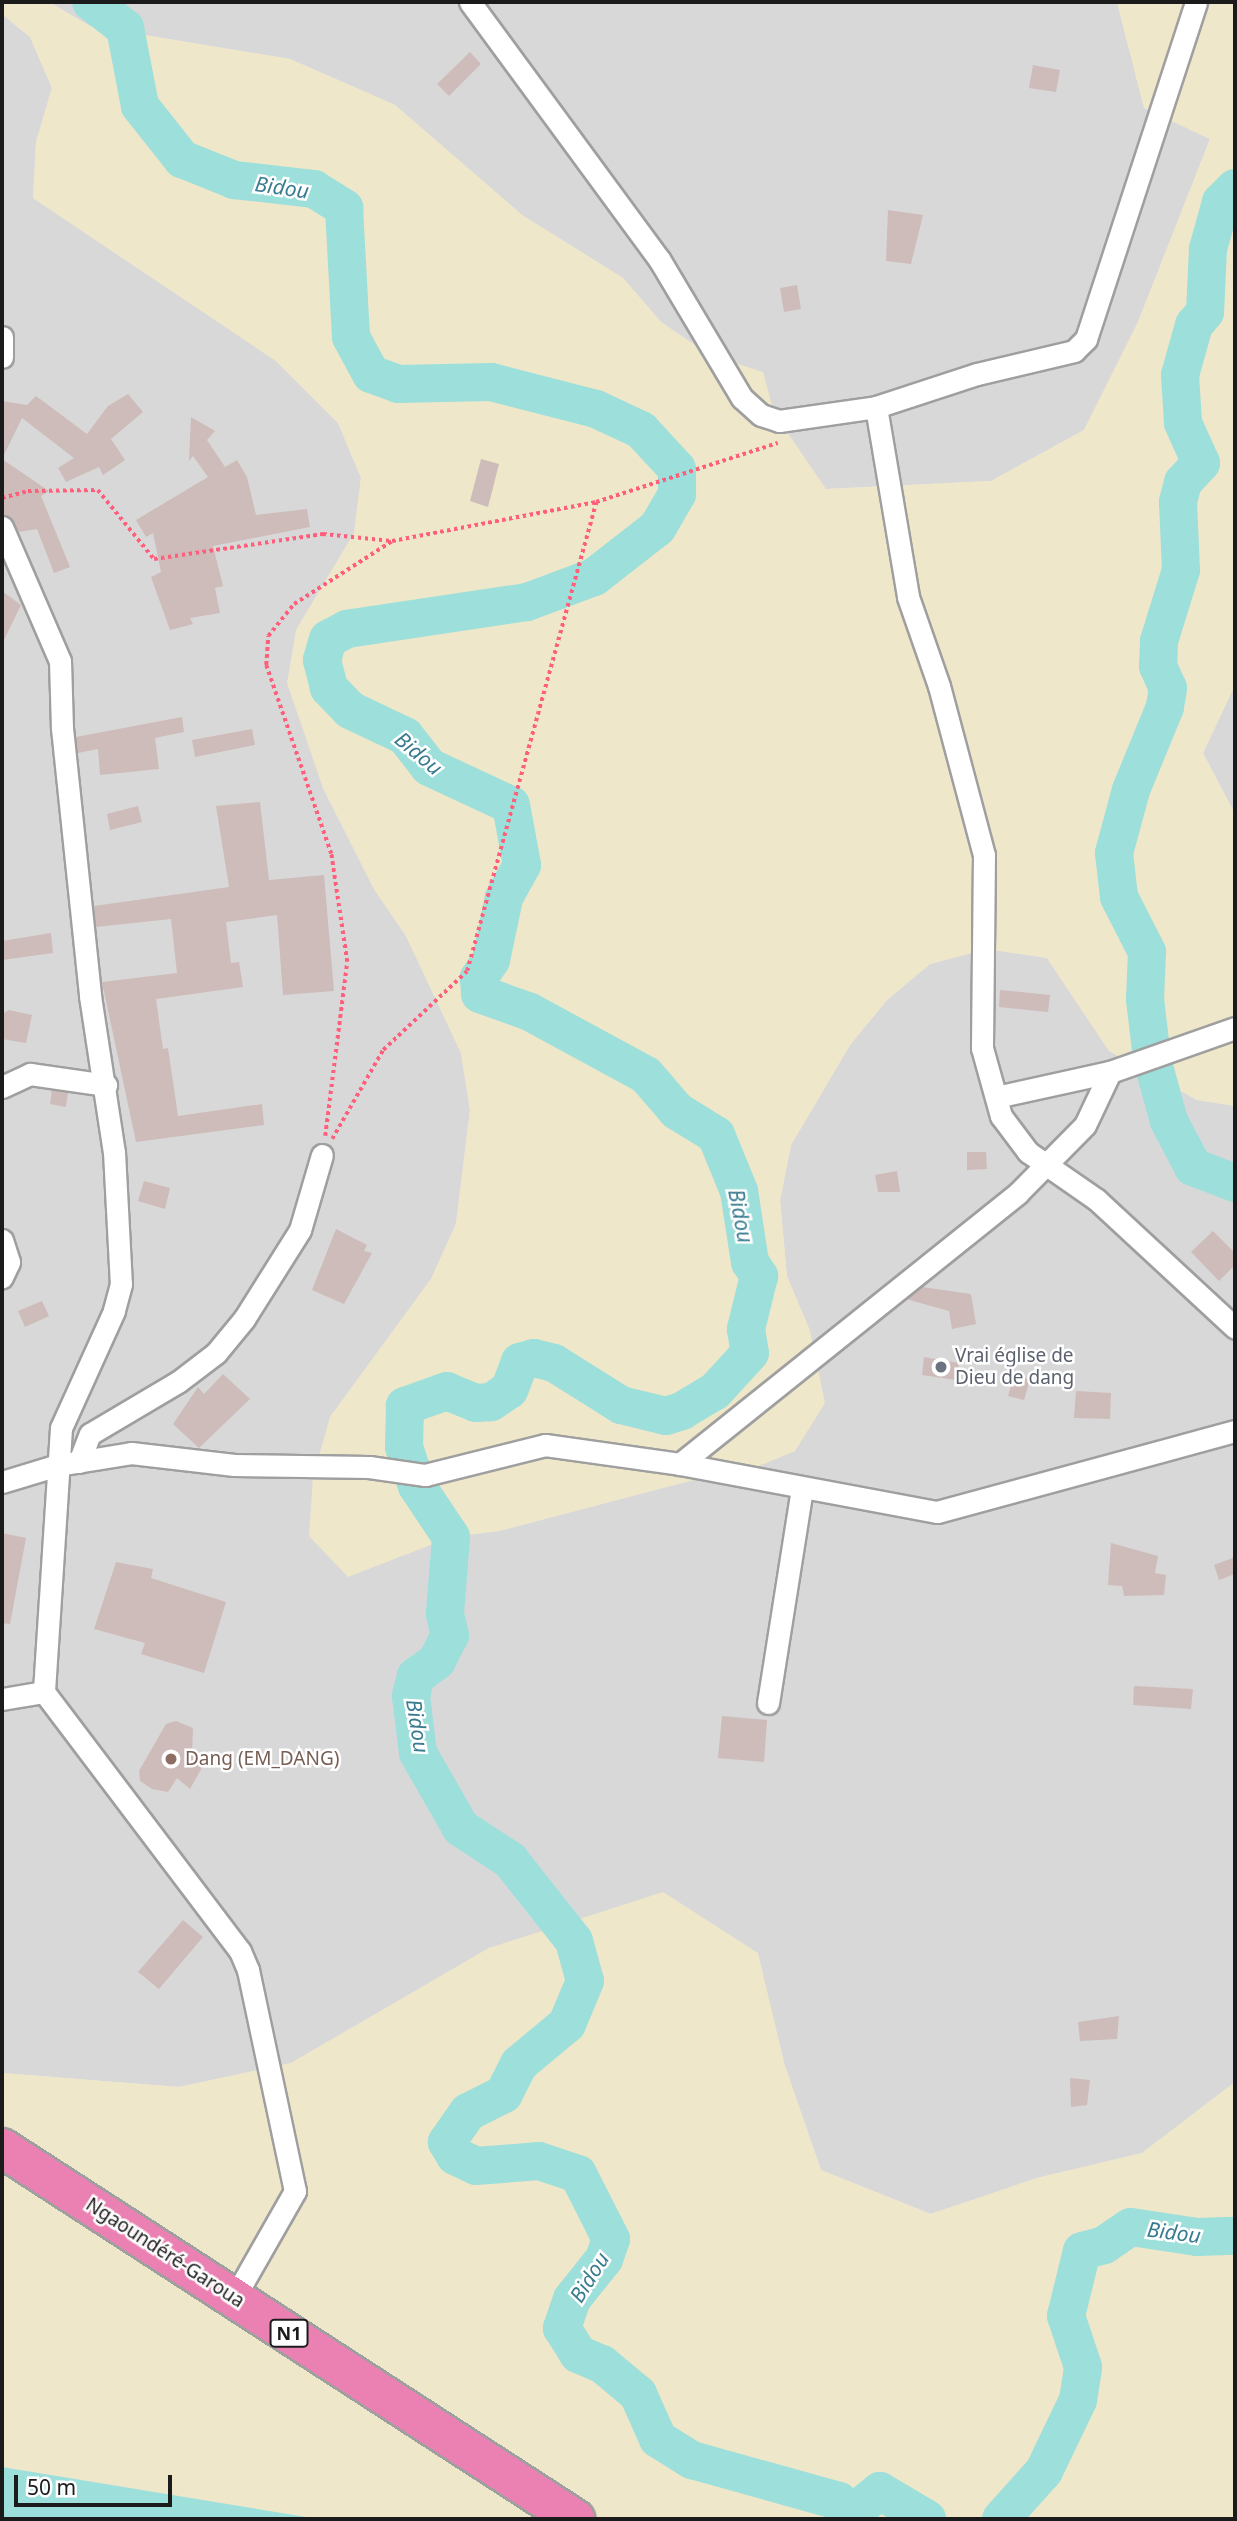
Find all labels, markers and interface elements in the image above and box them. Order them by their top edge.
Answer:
water label: Bidou [253,171,311,203]
water label: Bidou [390,726,448,780]
water label: Bidou [723,1187,759,1245]
place label: Vrai église de Dieu de dang [955,1345,1074,1389]
marker: Vrai église de Dieu de dang [933,1359,949,1375]
water label: Bidou [401,1697,435,1755]
place label: Dang (EM_DANG) [185,1748,339,1770]
marker: Dang (EM_DANG) [163,1751,179,1767]
street label: Ngaoundéré-Garoua [81,2193,249,2313]
water label: Bidou [1146,2216,1202,2248]
water label: Bidou [564,2247,614,2307]
road number: N1 [268,2318,310,2348]
scale bar [18,2462,175,2506]
text: 50 m [27,2473,76,2501]

